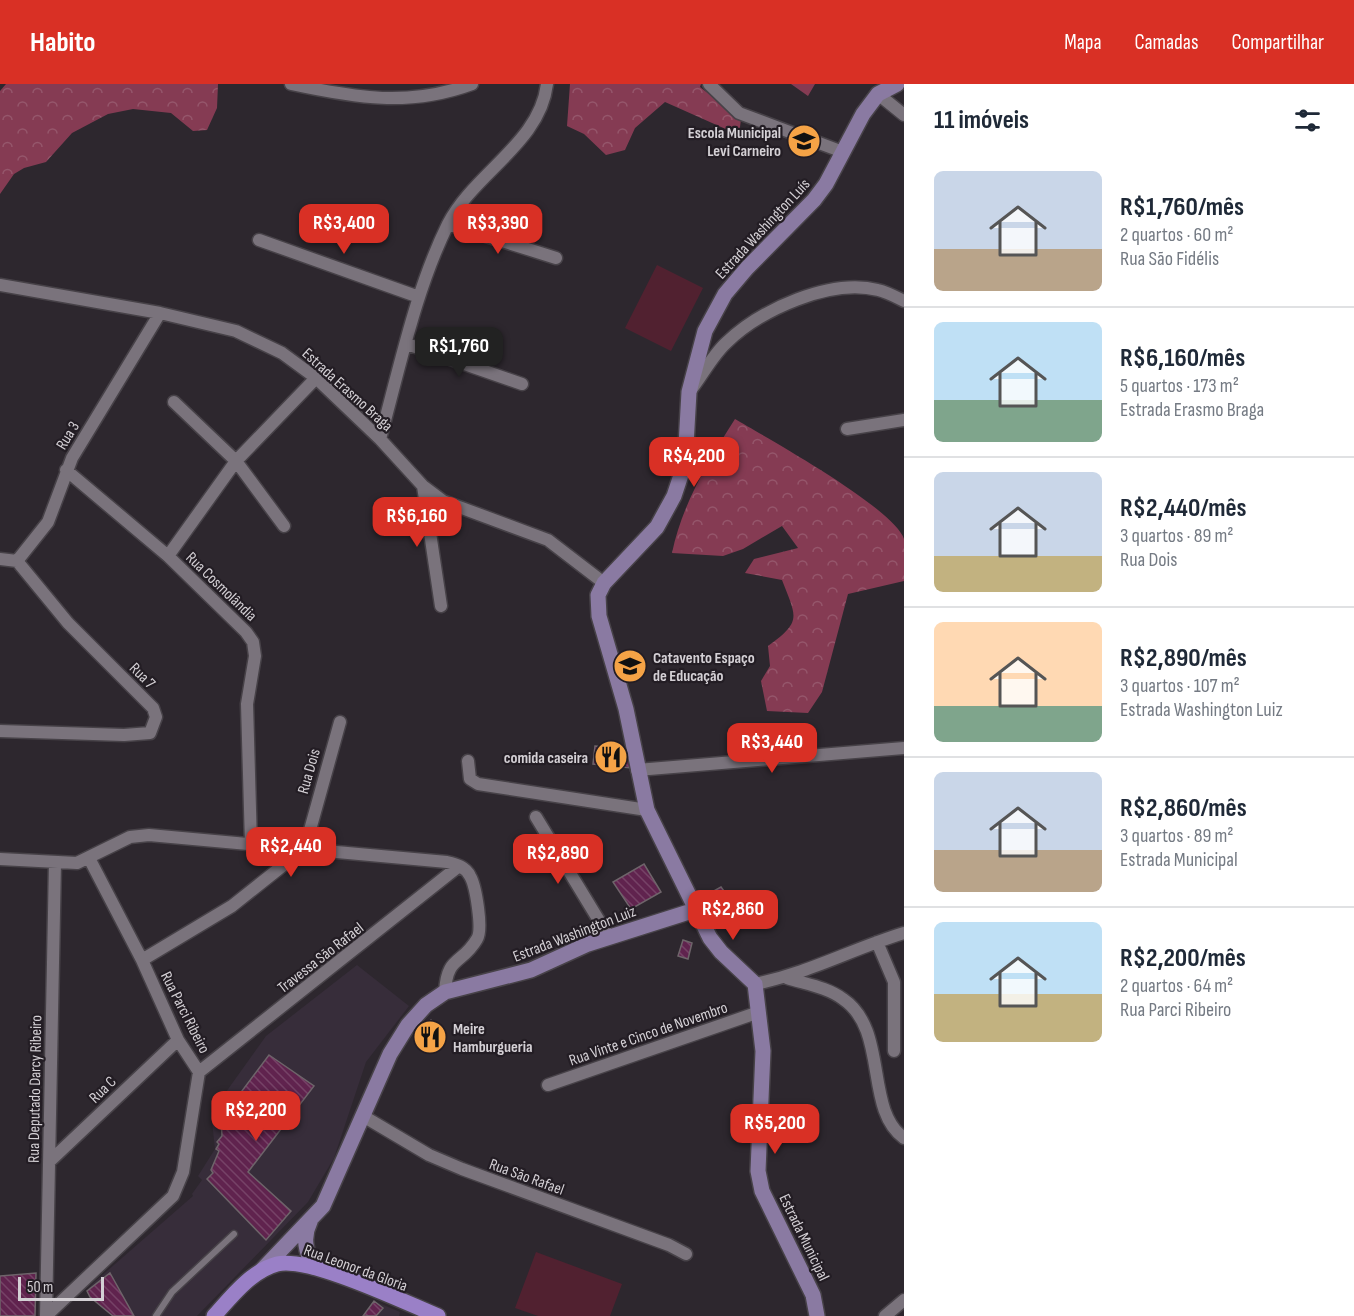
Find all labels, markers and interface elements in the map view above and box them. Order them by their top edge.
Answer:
text: Habito [30,26,96,59]
text: Mapa [1064,30,1102,55]
text: Camadas [1135,30,1198,55]
text: Compartilhar [1231,30,1324,55]
icon: filters [1291,104,1324,137]
text: 11 imóveis [934,105,1029,136]
school or university icon: Escola Municipal Levi Carneiro [786,123,822,159]
place label: Escola Municipal Levi Carneiro [688,124,781,161]
street label: Estrada Washington Luís [712,175,815,283]
text: R$1,760/mês [1120,192,1244,223]
icon: home [982,195,1054,267]
pin: R$3,400 [289,204,399,255]
pin: R$3,390 [443,204,553,255]
text: R$3,400 [313,211,375,235]
text: R$3,390 [467,211,529,235]
text: 2 quartos · 60 m² [1120,223,1233,247]
text: Rua São Fidélis [1120,247,1219,271]
pin: R$1,760 [404,327,514,378]
text: R$1,760 [429,334,489,358]
text: R$6,160/mês [1120,343,1245,374]
street label: Estrada Erasmo Braga [298,344,396,436]
icon: home [982,346,1054,418]
text: 5 quartos · 173 m² [1120,374,1239,398]
text: Estrada Erasmo Braga [1120,398,1264,422]
street label: Rua 3 [53,418,84,453]
pin: R$4,200 [639,437,749,488]
text: R$4,200 [663,444,725,468]
text: R$2,440/mês [1120,493,1246,524]
icon: home [982,496,1054,568]
pin: R$6,160 [362,497,472,548]
text: R$6,160 [387,504,447,528]
text: 3 quartos · 89 m² [1120,524,1234,548]
street label: Rua Cosmolândia [181,548,260,626]
text: Rua Dois [1120,548,1178,572]
text: R$2,890/mês [1120,643,1247,674]
icon: home [982,646,1054,718]
school or university icon: Catavento Espaço de Educação [612,648,648,684]
place label: Catavento Espaço de Educação [653,649,755,686]
street label: Rua 7 [125,659,159,694]
text: 3 quartos · 107 m² [1120,674,1240,698]
text: Estrada Washington Luiz [1120,698,1283,722]
pin: R$3,440 [717,723,827,774]
text: R$3,440 [741,730,803,754]
restaurant icon: comida caseira [593,739,629,775]
street label: Rua Dois [294,746,325,796]
place label: comida caseira [504,749,588,768]
text: R$2,860/mês [1120,793,1247,824]
icon: home [982,796,1054,868]
text: 3 quartos · 89 m² [1120,824,1234,848]
pin: R$2,440 [236,827,346,878]
text: R$2,440 [260,834,322,858]
pin: R$2,890 [503,834,613,885]
text: R$2,890 [527,841,589,865]
text: Estrada Municipal [1120,848,1238,872]
pin: R$2,860 [678,890,788,941]
text: R$2,860 [702,897,764,921]
street label: Estrada Washington Luiz [510,902,639,967]
street label: Travessa São Rafael [274,919,368,998]
text: R$2,200/mês [1120,943,1246,974]
icon: home [982,946,1054,1018]
street label: Rua Parci Ribeiro [156,969,213,1057]
text: 2 quartos · 64 m² [1120,974,1233,998]
street label: Rua Vinte e Cinco de Novembro [567,998,730,1070]
text: Rua Parci Ribeiro [1120,998,1231,1022]
street label: Rua Deputado Darcy Ribeiro [25,1015,46,1163]
restaurant icon: Meire Hamburgueria [412,1019,448,1055]
place label: Meire Hamburgueria [453,1020,533,1057]
street label: Rua C [85,1072,121,1108]
pin: R$2,200 [201,1091,311,1142]
text: R$2,200 [225,1098,287,1122]
pin: R$5,200 [720,1104,830,1155]
text: R$5,200 [744,1111,806,1135]
street label: Rua São Rafael [486,1155,567,1200]
street label: Estrada Municipal [774,1191,833,1284]
street label: Rua Leonor da Gloria [301,1241,410,1296]
scale bar [18,1274,104,1302]
text: 50 m [27,1278,53,1297]

